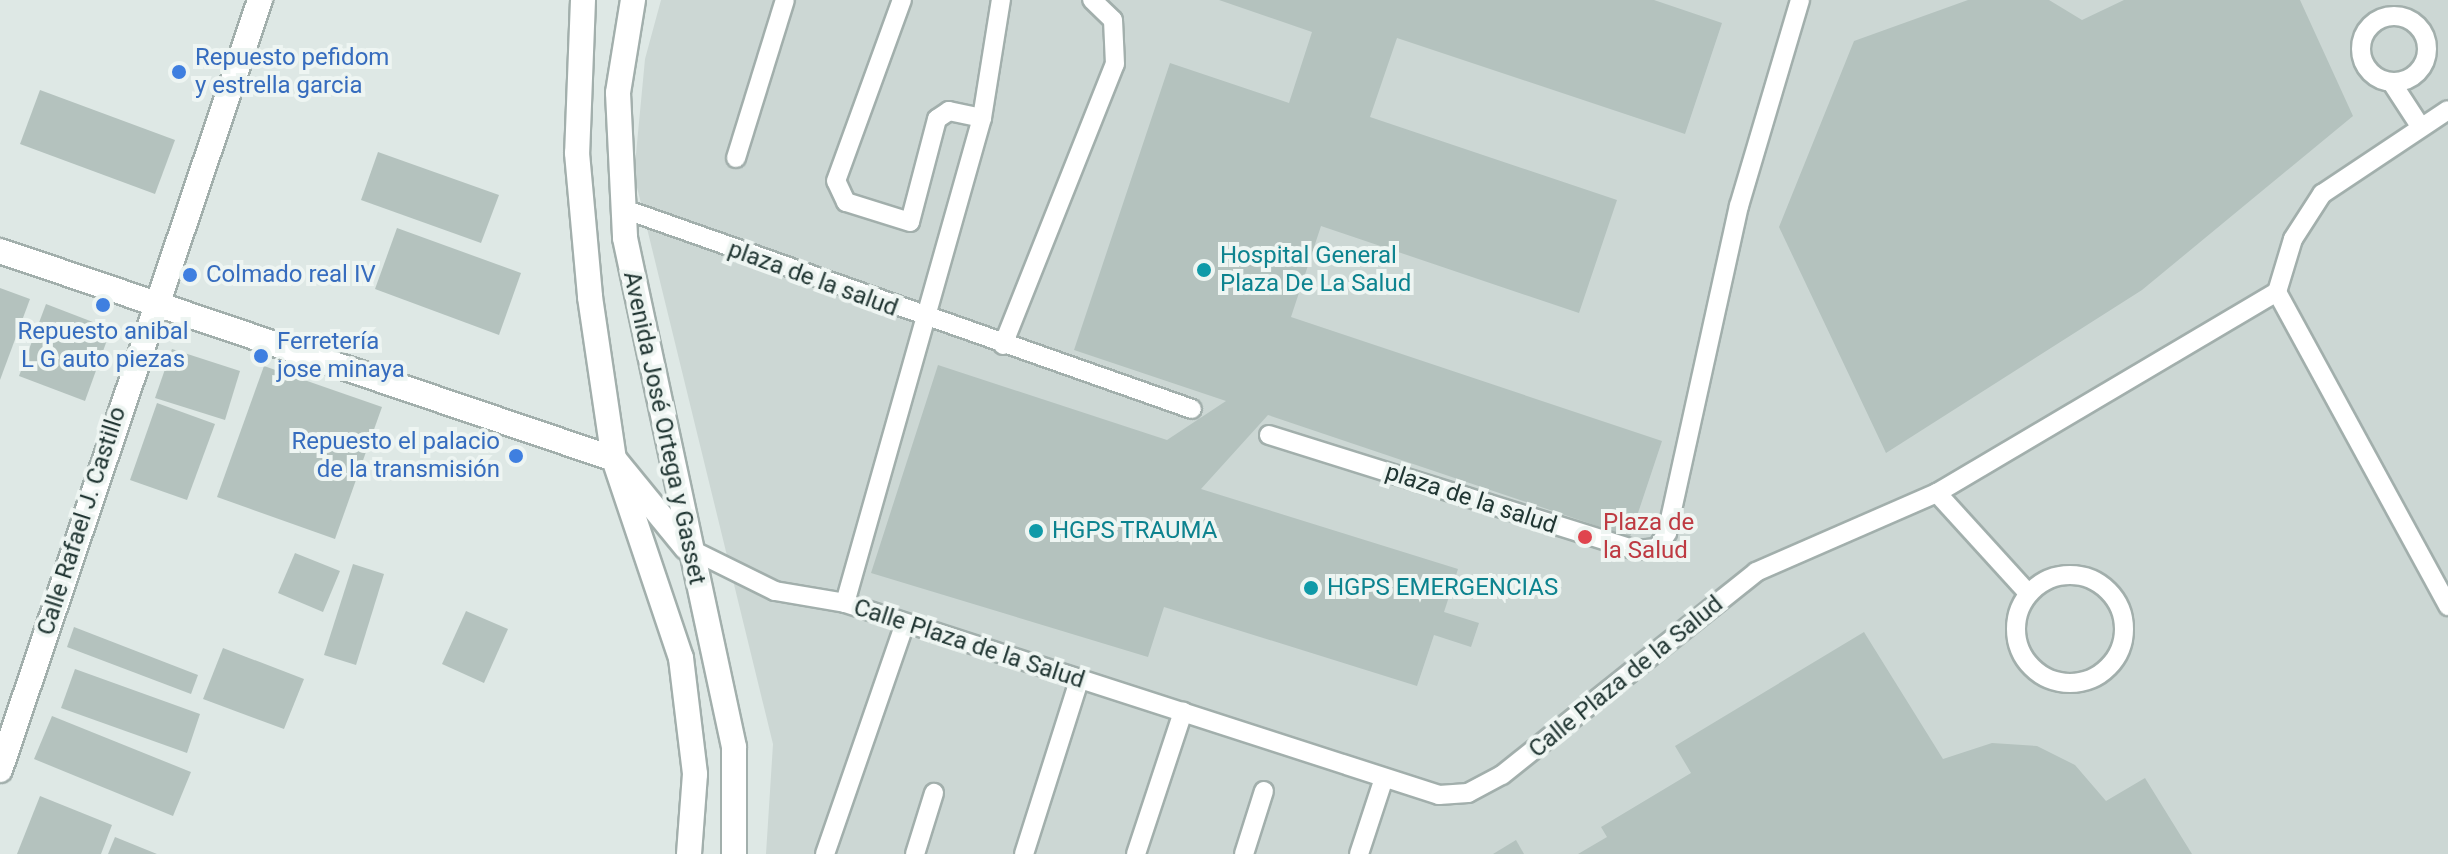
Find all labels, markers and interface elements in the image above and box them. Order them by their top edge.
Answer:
place label: Repuesto pefidom y estrella garcia [195,44,389,100]
marker: Repuesto pefidom y estrella garcia [170,63,188,81]
street label: plaza de la salud [724,235,902,323]
place label: Hospital General Plaza De La Salud [1220,242,1411,298]
place label: Colmado real IV [206,261,376,289]
marker: Hospital General Plaza De La Salud [1195,261,1213,279]
marker: Colmado real IV [181,266,199,284]
street label: Avenida José Ortega y Gasset [617,269,711,587]
marker: Repuesto anibal L G auto piezas [94,296,112,314]
place label: Repuesto anibal L G auto piezas [17,318,189,374]
place label: Ferretería jose minaya [277,328,405,384]
marker: Ferretería jose minaya [252,347,270,365]
street label: Calle Rafael J. Castillo [31,403,133,639]
place label: Repuesto el palacio de la transmisión [291,428,500,484]
marker: Repuesto el palacio de la transmisión [507,447,525,465]
street label: plaza de la salud [1382,458,1560,540]
place label: Plaza de la Salud [1603,509,1694,565]
place label: HGPS TRAUMA [1052,517,1218,545]
marker: HGPS TRAUMA [1027,522,1045,540]
marker: Plaza de la Salud [1574,526,1596,548]
place label: HGPS EMERGENCIAS [1327,574,1558,602]
marker: HGPS EMERGENCIAS [1302,579,1320,597]
street label: Calle Plaza de la Salud [1523,590,1729,764]
street label: Calle Plaza de la Salud [850,593,1088,695]

